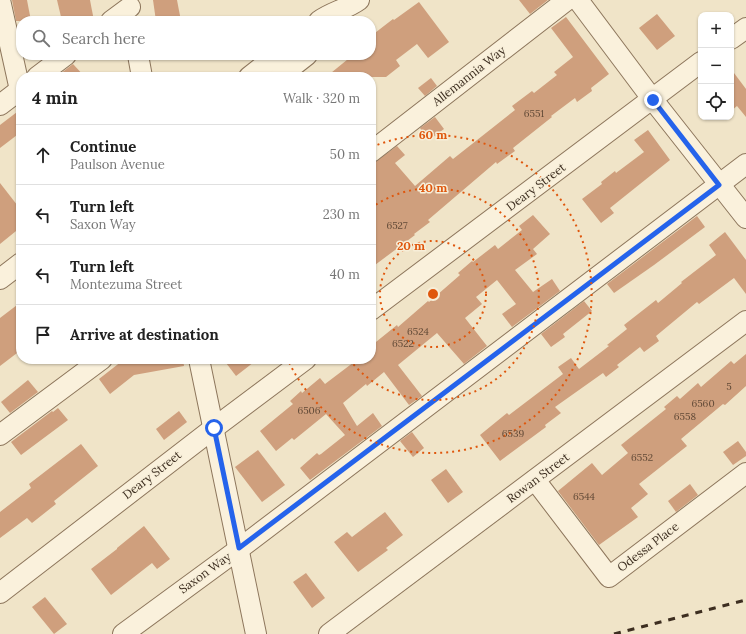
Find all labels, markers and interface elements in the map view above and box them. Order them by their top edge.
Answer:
map controls [698,12,734,120]
button: + [698,12,734,48]
search box [16,16,376,60]
icon: search [30,27,52,49]
text: Search here [62,29,145,48]
street label: Allemannia Way [428,42,509,109]
button: − [698,48,734,84]
button: locate [698,84,734,120]
text: 4 min [32,87,78,109]
text: Walk · 320 m [283,90,360,107]
route end [644,91,662,109]
house number: 6551 [524,107,545,120]
text: 60 m [419,127,447,142]
text: Continue [70,137,136,156]
icon: ahead [32,144,54,166]
text: 50 m [330,146,360,163]
text: Paulson Avenue [70,156,165,173]
street label: Deary Street [503,159,569,214]
text: 40 m [419,180,447,195]
text: Turn left [70,197,134,216]
icon: left [32,204,54,226]
text: 230 m [323,206,360,223]
text: Saxon Way [70,216,136,233]
house number: 6527 [386,219,408,232]
text: 20 m [397,238,425,253]
text: Turn left [70,257,134,276]
icon: left [32,264,54,286]
text: 40 m [330,266,360,283]
text: Montezuma Street [70,276,182,293]
centre of rings [426,287,440,301]
icon: arrive [32,324,54,346]
text: Arrive at destination [70,325,219,344]
house number: 6524 [407,325,429,338]
house number: 6522 [392,337,414,350]
house number: 5 [726,380,732,393]
house number: 6560 [691,397,715,410]
house number: 6506 [297,404,321,417]
house number: 6558 [674,410,697,423]
route start [205,419,223,437]
house number: 6539 [502,427,525,440]
street label: Deary Street [119,447,184,502]
street label: Rowan Street [503,449,572,506]
house number: 6552 [631,451,653,464]
house number: 6544 [573,490,596,503]
street label: Odessa Place [614,518,682,575]
street label: Saxon Way [176,548,234,596]

